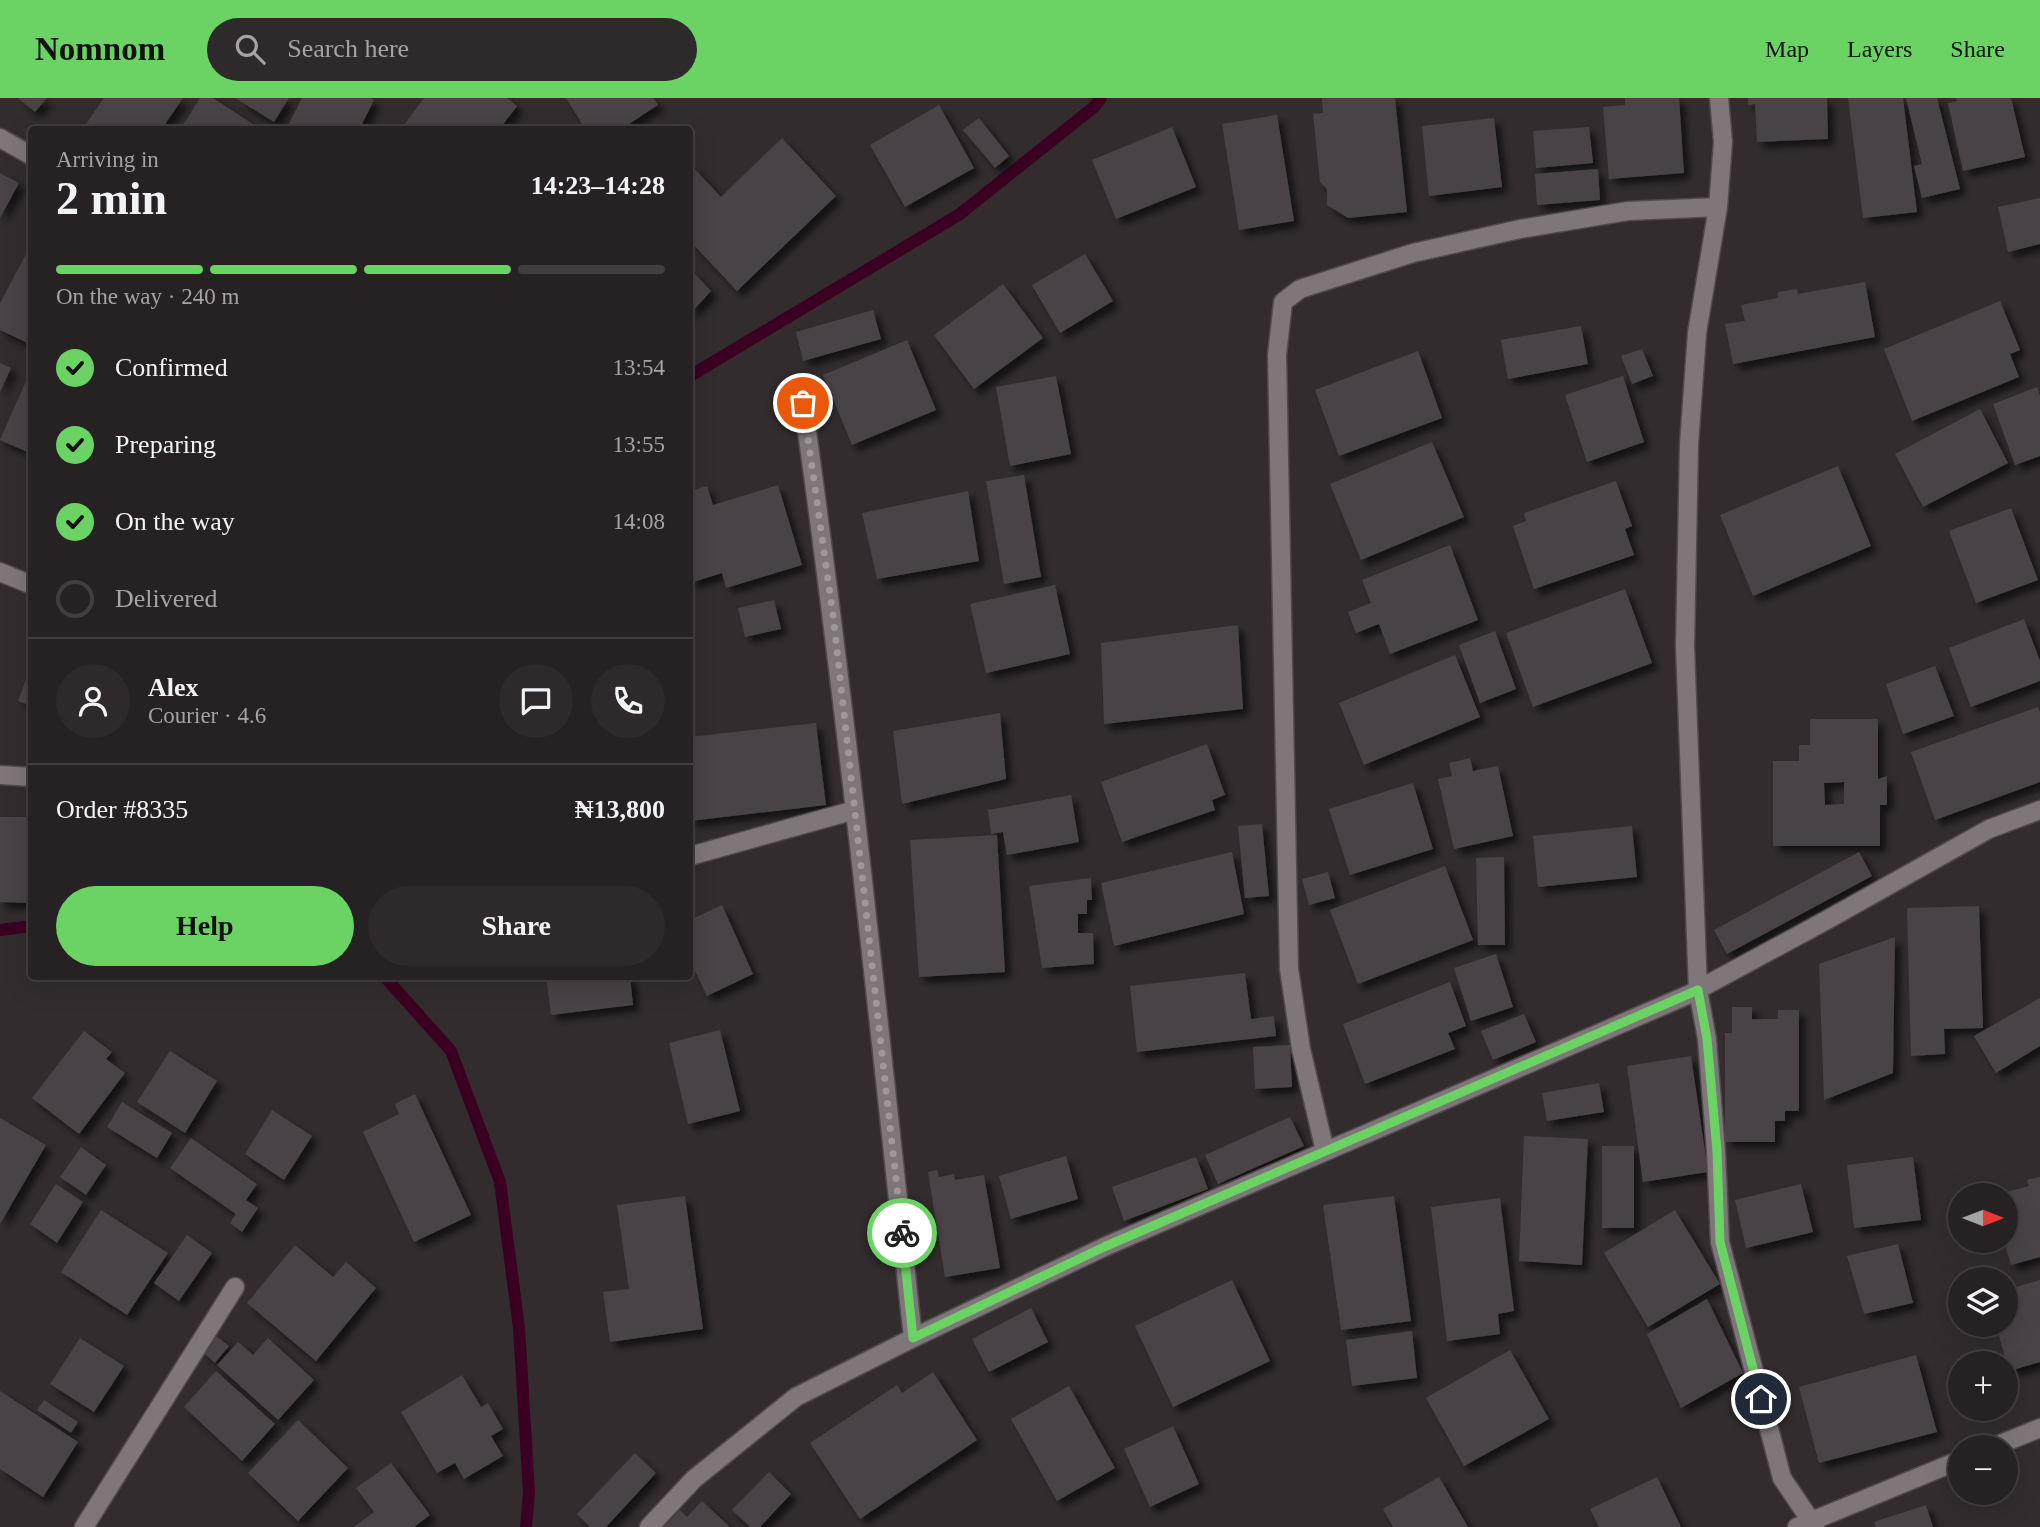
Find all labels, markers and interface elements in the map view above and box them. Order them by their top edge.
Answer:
search box [207,18,697,81]
icon: search [231,30,269,68]
text: Nomnom [35,31,165,67]
text: Search here [287,34,409,63]
text: Map [1765,36,1809,62]
text: Layers [1847,36,1912,62]
text: Share [1950,36,2005,62]
text: Arriving in [56,147,159,172]
text: 14:23–14:28 [531,171,665,200]
text: 2 min [56,173,167,224]
text: On the way · 240 m [56,284,239,309]
icon: check [56,349,94,387]
text: Confirmed [115,353,228,382]
text: 13:54 [613,355,665,380]
pin [773,373,833,433]
icon: bag [784,384,822,422]
icon: check [56,426,94,464]
text: Preparing [115,430,216,459]
text: 13:55 [613,432,665,457]
icon: check [56,503,94,541]
text: On the way [115,507,235,536]
text: 14:08 [613,509,665,534]
text: Delivered [115,584,218,613]
button: person [56,664,130,738]
button: chat [499,664,573,738]
button: phone [591,664,665,738]
text: Alex [148,673,199,702]
text: Courier · 4.6 [148,703,266,728]
text: Order #8335 [56,795,188,824]
text: ₦13,800 [575,795,665,824]
button: Help [56,886,354,966]
button: Share [368,886,665,966]
north arrow [1948,1183,2018,1253]
map controls [1948,1183,2018,1505]
courier [867,1198,937,1268]
icon: bike [883,1214,921,1252]
button: layers [1948,1267,2018,1337]
button: + [1948,1351,2018,1421]
pin [1731,1369,1791,1429]
icon: home [1742,1380,1780,1418]
button: − [1948,1435,2018,1505]

